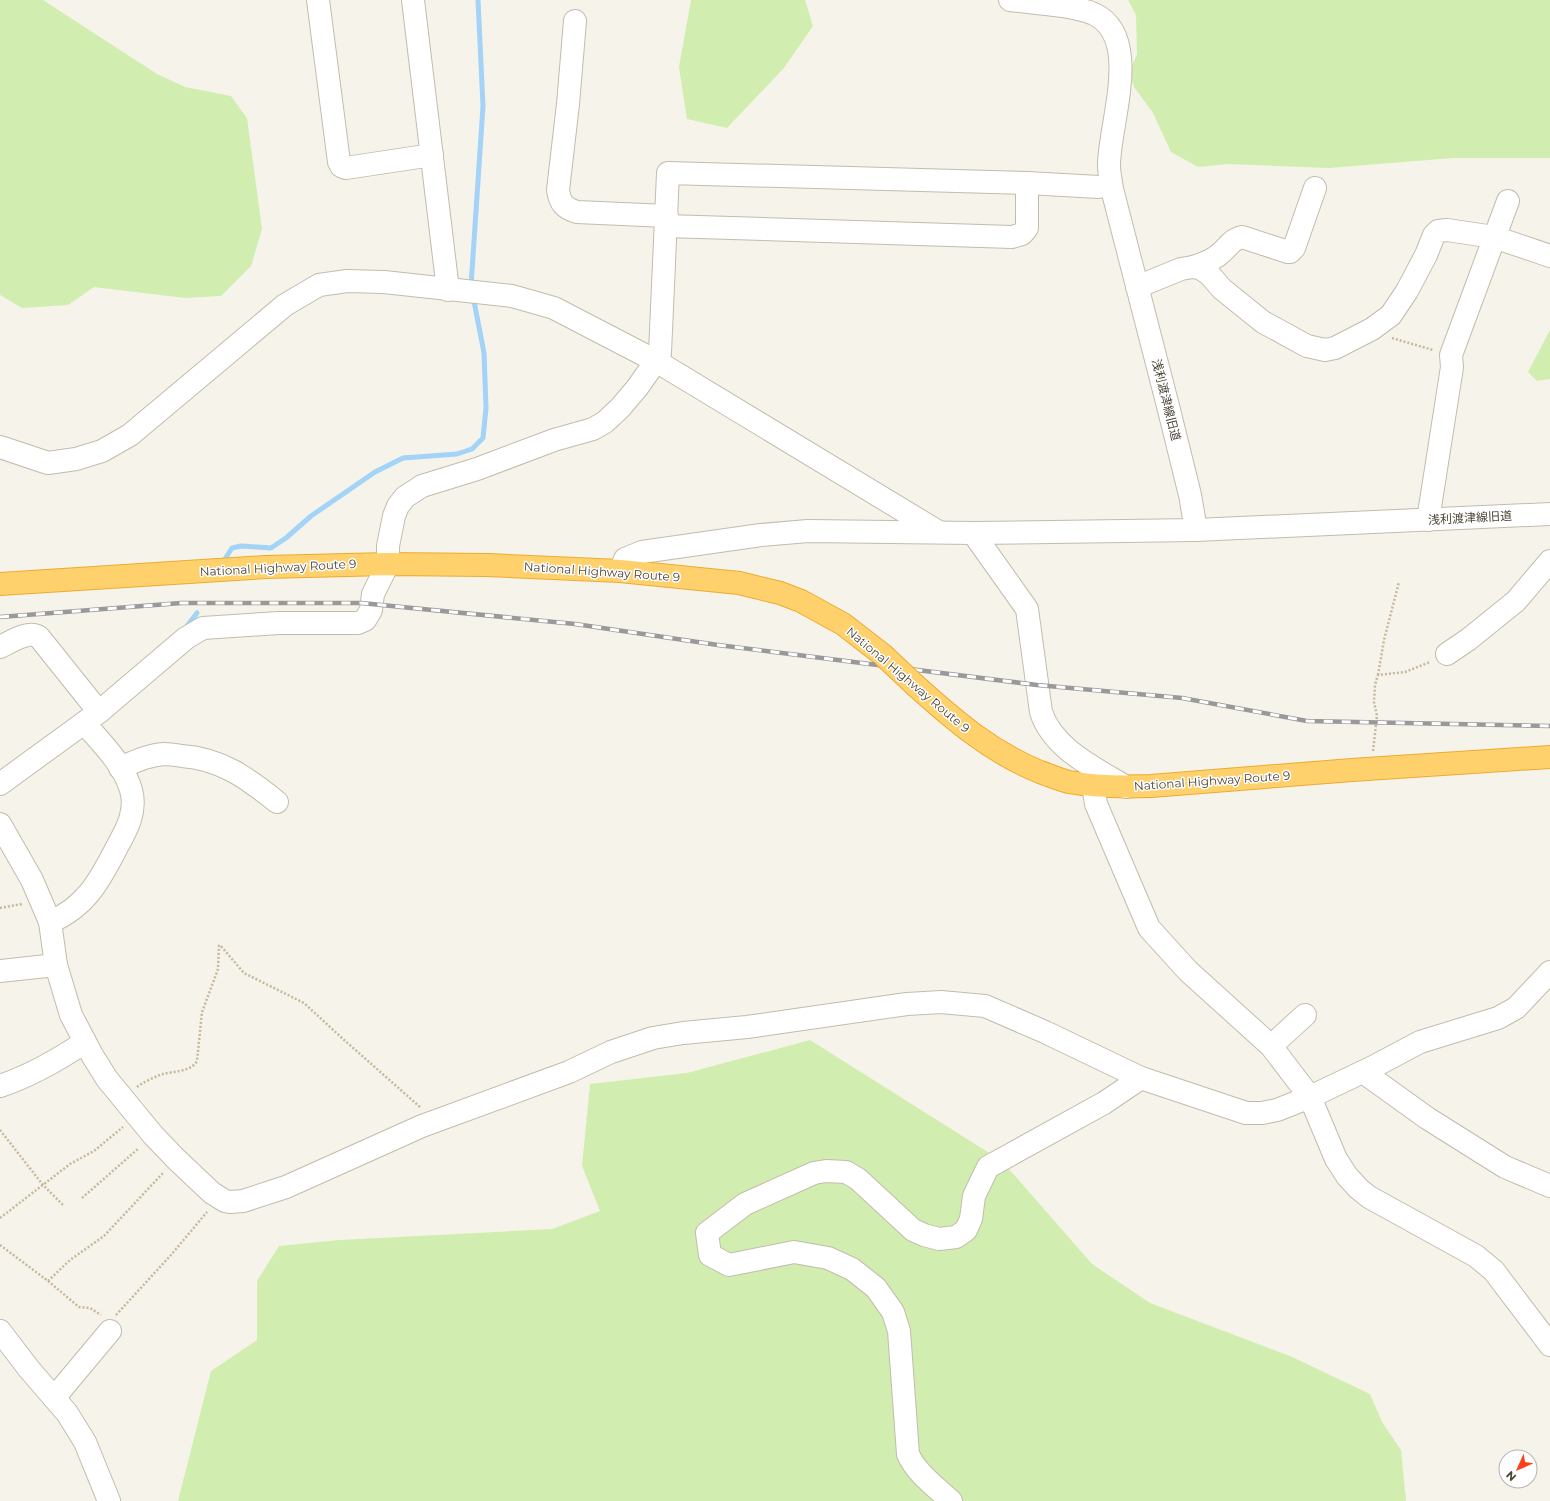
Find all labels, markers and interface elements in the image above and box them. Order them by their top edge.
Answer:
street label: 浅利渡津線旧道 [1149,357,1184,442]
street label: 浅利渡津線旧道 [1428,508,1512,527]
street label: National Highway Route 9 [199,556,357,579]
street label: National Highway Route 9 [523,559,681,584]
street label: National Highway Route 9 [844,624,973,736]
street label: National Highway Route 9 [1133,768,1291,793]
north arrow [1498,1449,1538,1489]
text: N [1503,1468,1519,1484]

